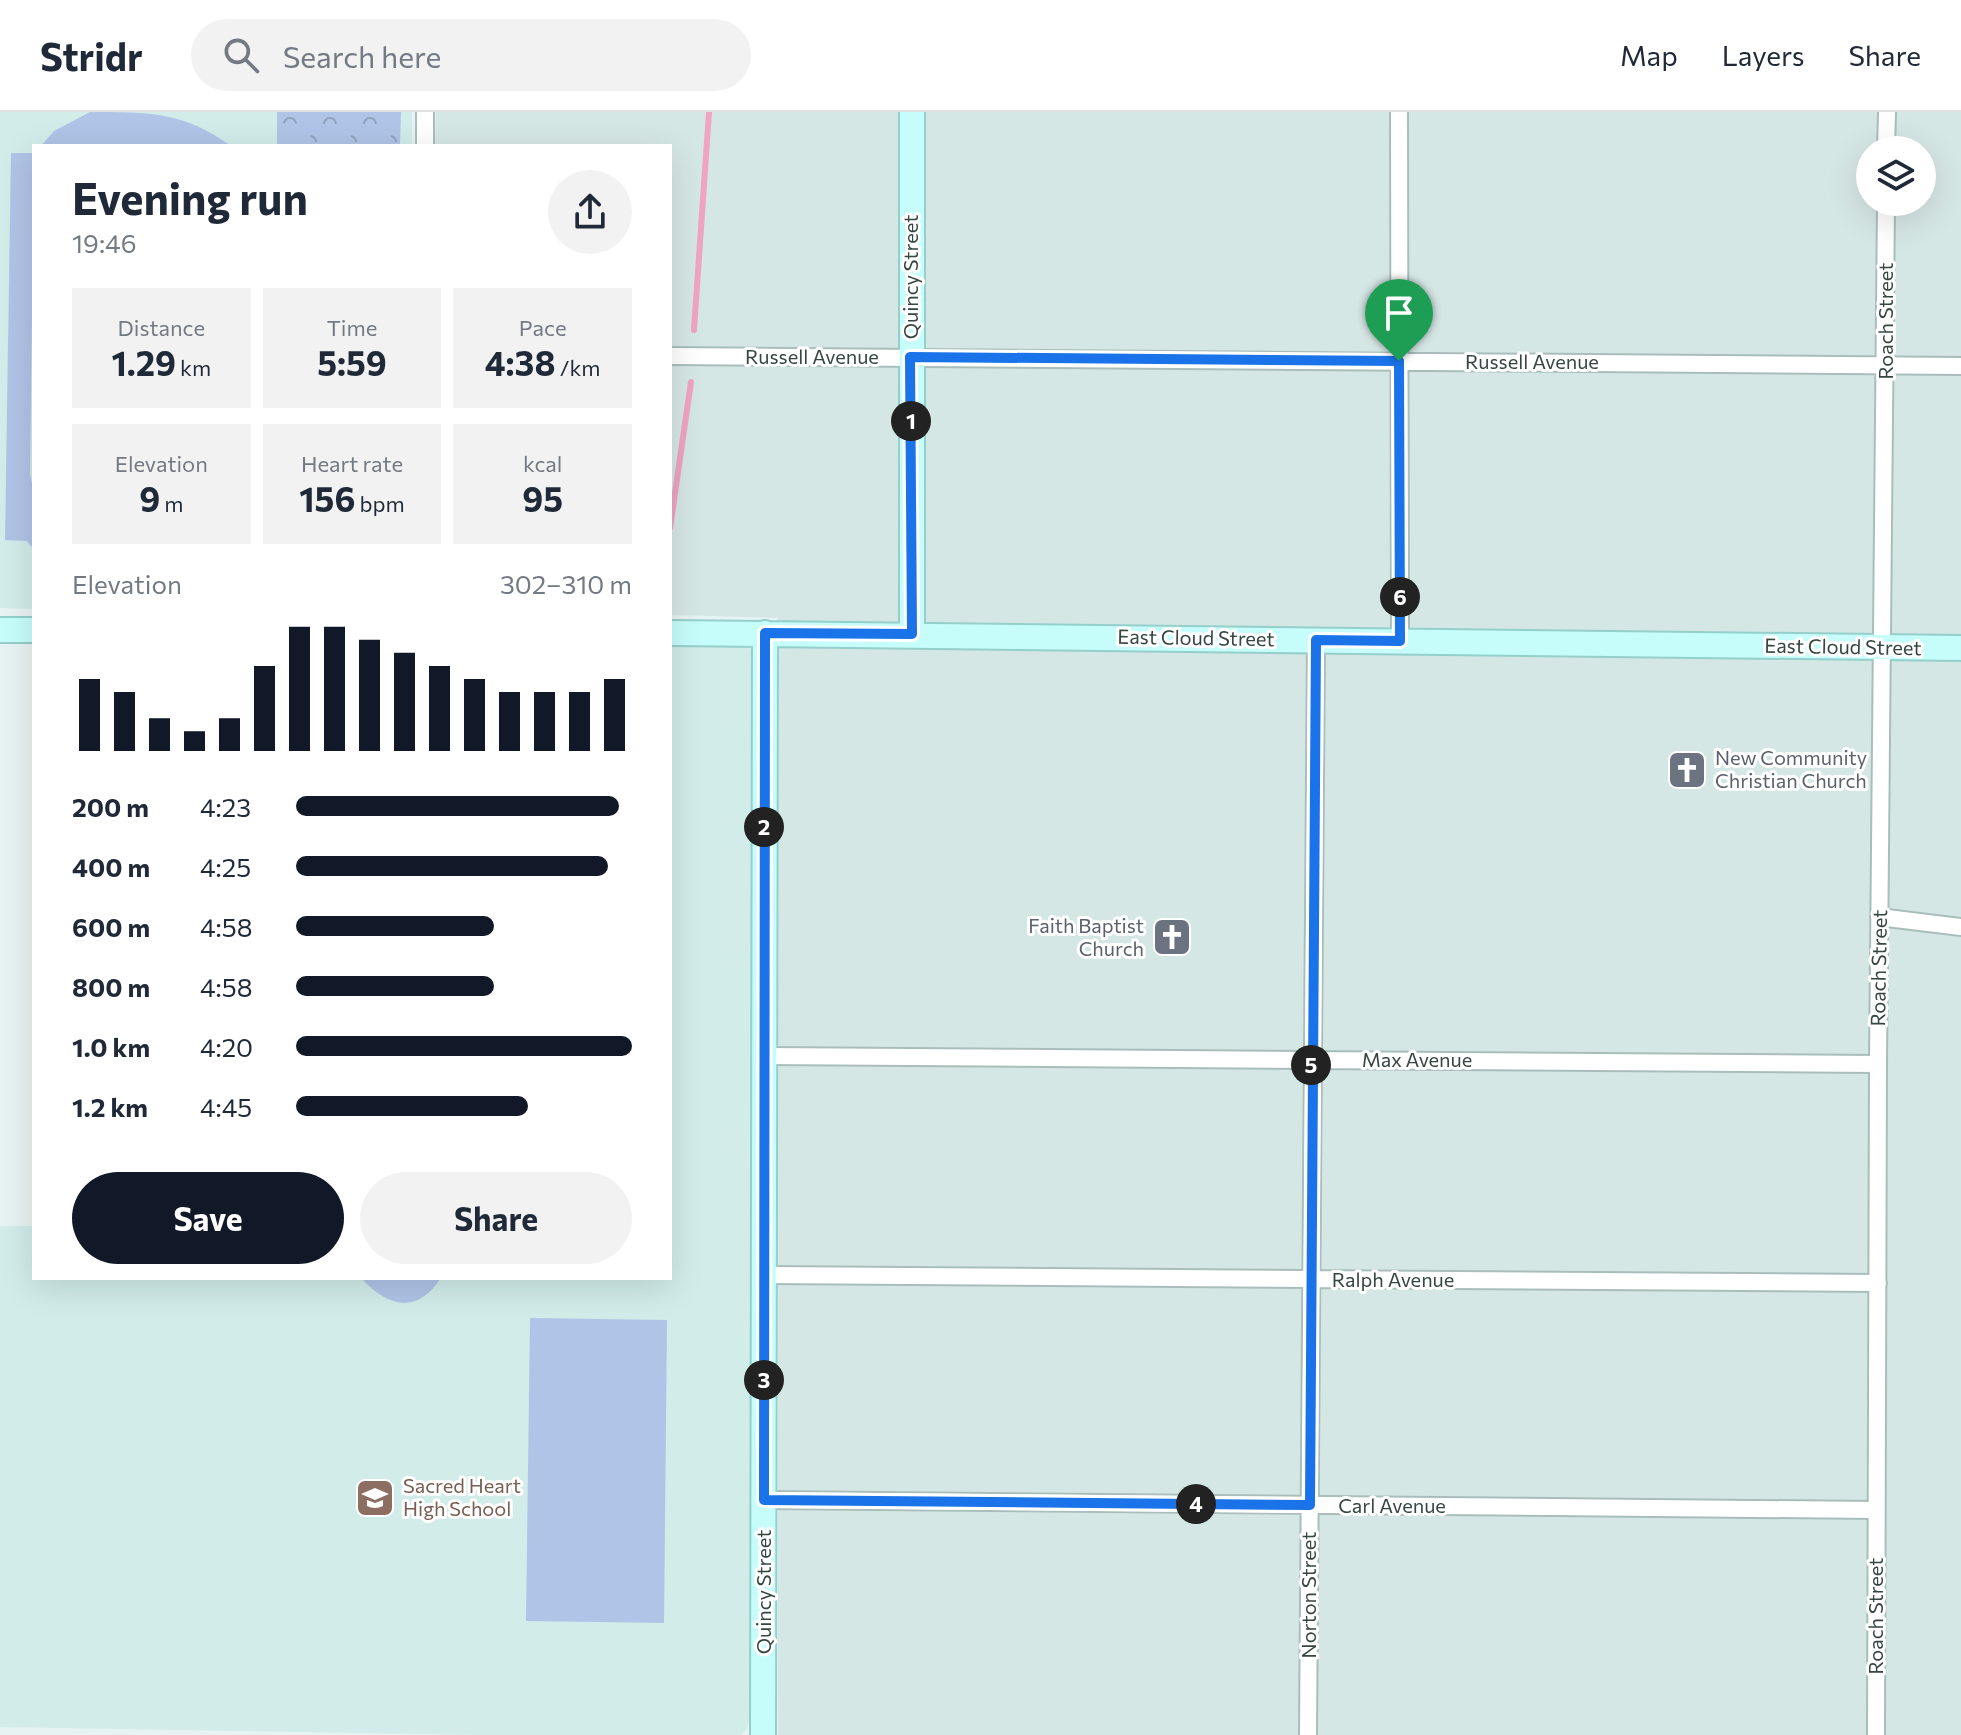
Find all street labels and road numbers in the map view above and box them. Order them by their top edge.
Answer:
street label: Quincy Street [898,215,922,339]
street label: Roach Street [1873,263,1897,379]
street label: Russell Avenue [745,344,879,368]
street label: Russell Avenue [1465,349,1599,373]
street label: East Cloud Street [1117,624,1275,650]
street label: East Cloud Street [1764,633,1922,659]
street label: Roach Street [1865,909,1891,1027]
street label: Max Avenue [1362,1047,1472,1071]
street label: Ralph Avenue [1332,1267,1454,1291]
street label: Carl Avenue [1338,1493,1446,1517]
street label: Quincy Street [751,1530,775,1654]
street label: Norton Street [1296,1532,1320,1658]
street label: Roach Street [1863,1558,1887,1674]

